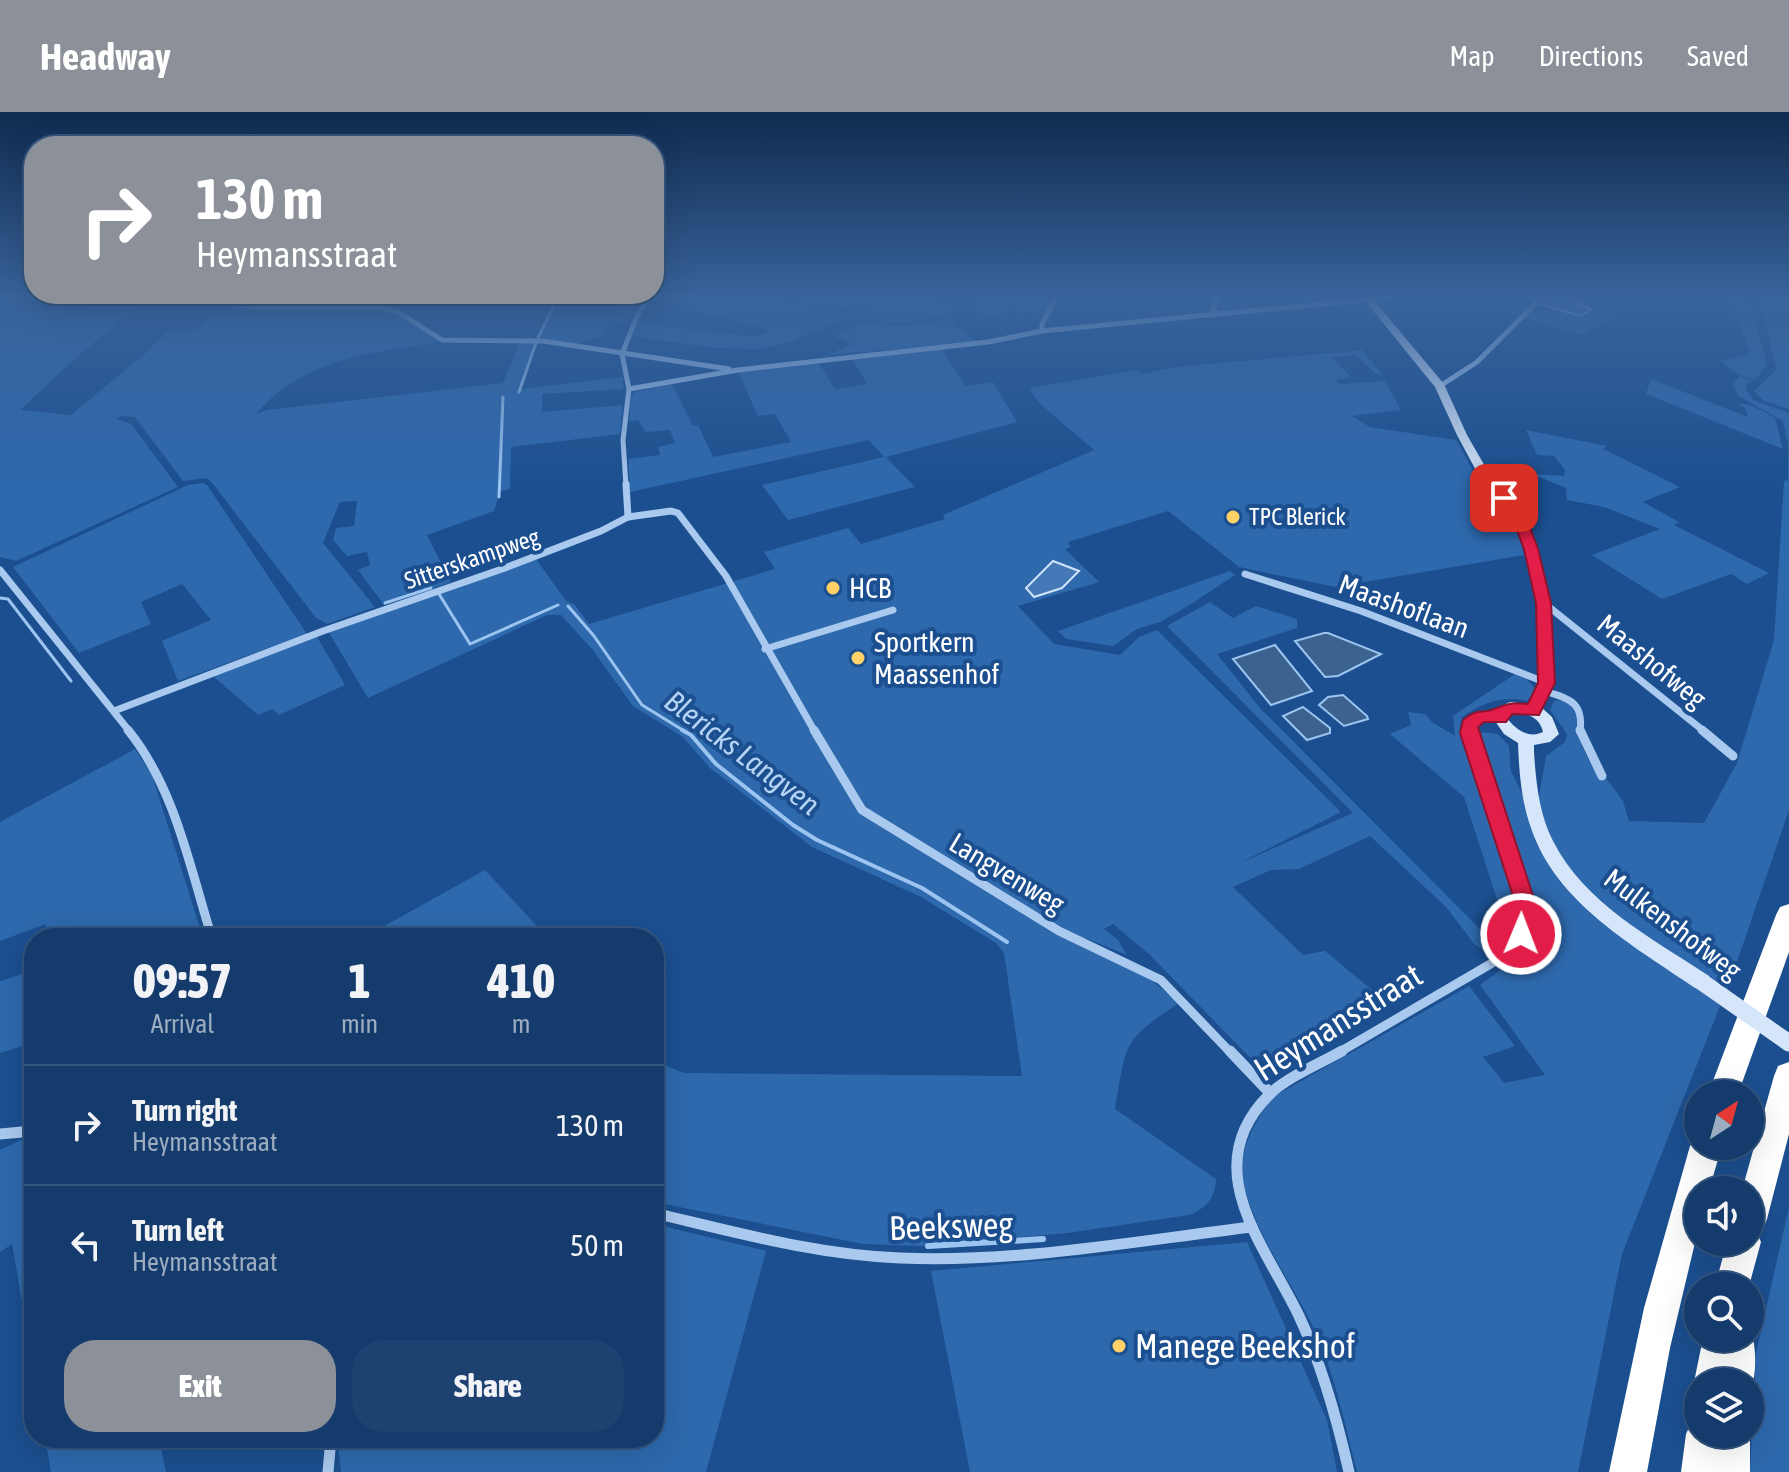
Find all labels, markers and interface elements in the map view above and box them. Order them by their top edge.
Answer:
text: Headway [40,35,171,78]
text: Map [1450,40,1495,72]
text: Directions [1539,40,1643,72]
text: Saved [1687,40,1749,72]
text: 130 m [196,167,323,231]
icon: right [64,168,168,272]
text: Heymansstraat [196,233,397,275]
pin [1470,464,1538,532]
icon: arrive [1482,476,1526,520]
place label: TPC Blerick [1249,503,1346,530]
marker: TPC Blerick [1224,508,1242,526]
street label: Sitterskampweg [401,523,544,594]
street label: Maashoflaan [1335,568,1473,644]
place label: HCB [849,572,891,604]
marker: HCB [824,579,842,597]
street label: Maashofweg [1591,608,1713,714]
place label: Sportkern Maassenhof [874,626,1000,690]
marker: Sportkern Maassenhof [849,649,867,667]
water label: Blericks Langven [659,683,827,821]
street label: Langvenweg [944,826,1070,920]
street label: Mulkenshofweg [1598,862,1748,986]
position arrow [1479,892,1563,976]
text: 09:57 [133,953,232,1008]
text: 1 [348,953,371,1008]
text: 410 [487,953,555,1008]
street label: Heymansstraat [1247,955,1429,1089]
text: Arrival [151,1009,214,1039]
text: min [341,1009,378,1039]
text: m [512,1009,530,1039]
north arrow [1684,1080,1764,1160]
map controls [1684,1080,1764,1448]
text: Turn right [132,1093,238,1127]
icon: right [64,1103,108,1147]
text: 130 m [556,1108,624,1142]
text: Heymansstraat [132,1127,277,1157]
button: sound [1684,1176,1764,1256]
street label: Beeksweg [888,1204,1014,1247]
text: Turn left [132,1213,224,1247]
icon: left [64,1223,108,1267]
text: 50 m [570,1228,624,1262]
text: Heymansstraat [132,1247,277,1277]
button: search [1684,1272,1764,1352]
place label: Manege Beekshof [1135,1326,1355,1365]
marker: Manege Beekshof [1110,1337,1128,1355]
button: Exit [64,1340,336,1432]
button: Share [352,1340,624,1432]
button: layers [1684,1368,1764,1448]

